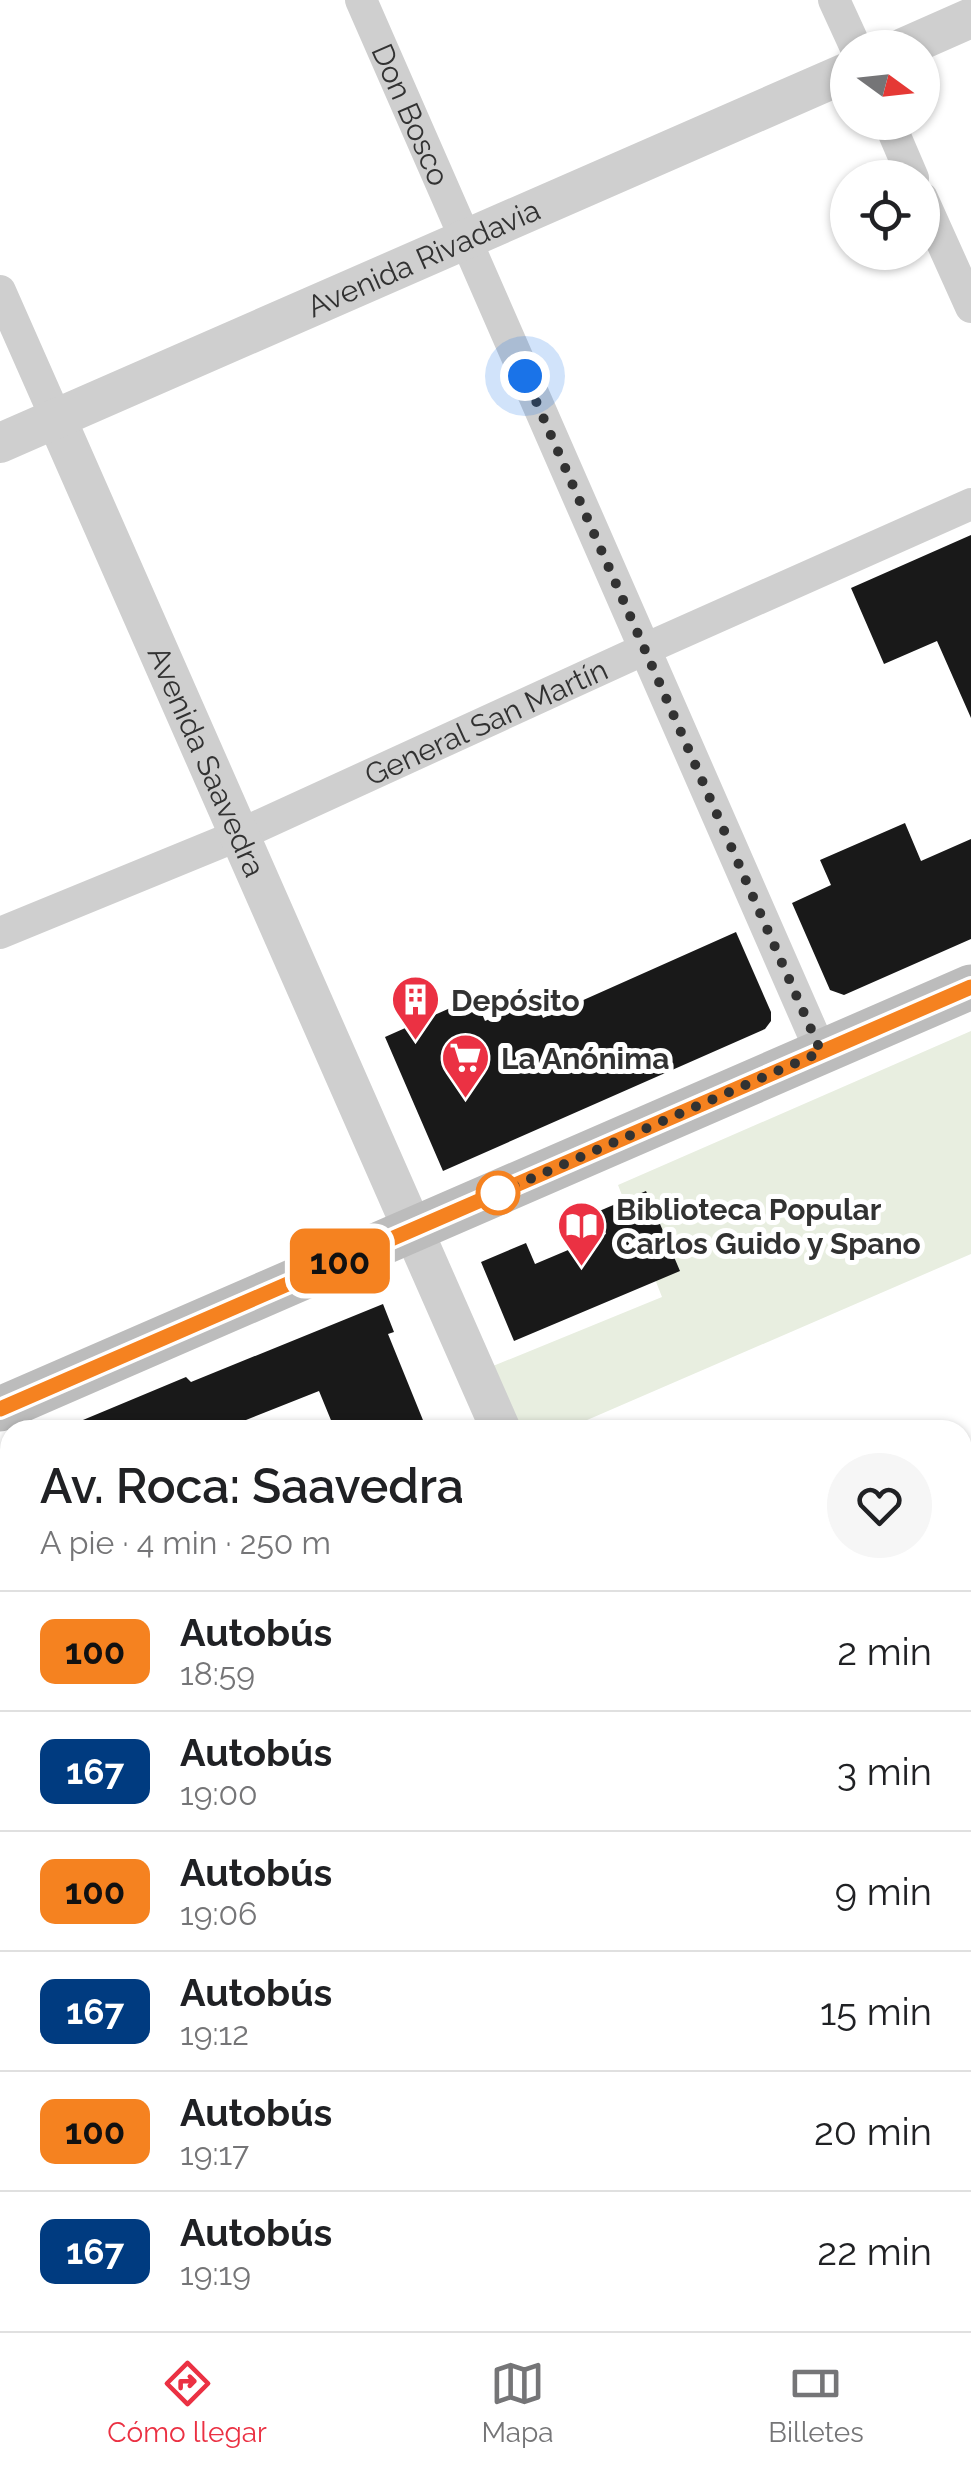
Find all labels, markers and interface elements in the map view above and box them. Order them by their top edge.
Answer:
north arrow [830,30,940,140]
map controls [830,30,940,270]
street label: Don Bosco [365,38,457,191]
button: locate [830,160,940,270]
street label: Avenida Rivadavia [301,192,545,324]
your location [500,351,550,401]
street label: Avenida Saavedra [141,641,273,882]
street label: General San Martín [359,651,613,792]
building icon: Depósito [390,974,442,1042]
place label: Depósito [451,983,580,1018]
supermarket icon: La Anónima [440,1032,492,1100]
place label: La Anónima [501,1041,669,1076]
unlabelled marker [477,1172,519,1214]
place label: Biblioteca Popular Carlos Guido y Spano [616,1192,921,1261]
library icon: Biblioteca Popular Carlos Guido y Spano [555,1200,607,1268]
line badge: 100 [282,1228,398,1294]
text: 100 [310,1241,370,1282]
button: heart [827,1453,932,1558]
text: Av. Roca: Saavedra [40,1458,464,1514]
text: A pie · 4 min · 250 m [40,1524,331,1561]
text: Autobús [180,1610,332,1655]
text: 2 min [837,1629,932,1674]
text: 100 [65,1631,125,1672]
text: 18:59 [180,1655,255,1692]
text: Autobús [180,1730,332,1775]
text: 3 min [837,1749,932,1794]
text: 167 [66,1751,124,1792]
text: 19:00 [180,1775,258,1812]
text: Autobús [180,1850,332,1895]
text: 9 min [835,1869,932,1914]
text: 100 [65,1871,125,1912]
text: 19:06 [180,1895,257,1932]
text: Autobús [180,1970,332,2015]
text: 15 min [820,1989,932,2034]
text: 167 [66,1991,124,2032]
text: 19:12 [180,2015,249,2052]
text: Autobús [180,2090,332,2135]
text: 20 min [814,2109,932,2154]
text: 100 [65,2111,125,2152]
text: 19:17 [180,2135,249,2172]
text: Autobús [180,2210,332,2255]
text: 22 min [817,2229,932,2274]
text: 167 [66,2231,124,2272]
text: 19:19 [180,2255,251,2292]
tab: Cómo llegar [107,2356,267,2449]
tab: Mapa [481,2356,554,2449]
tab: Billetes [768,2356,864,2449]

